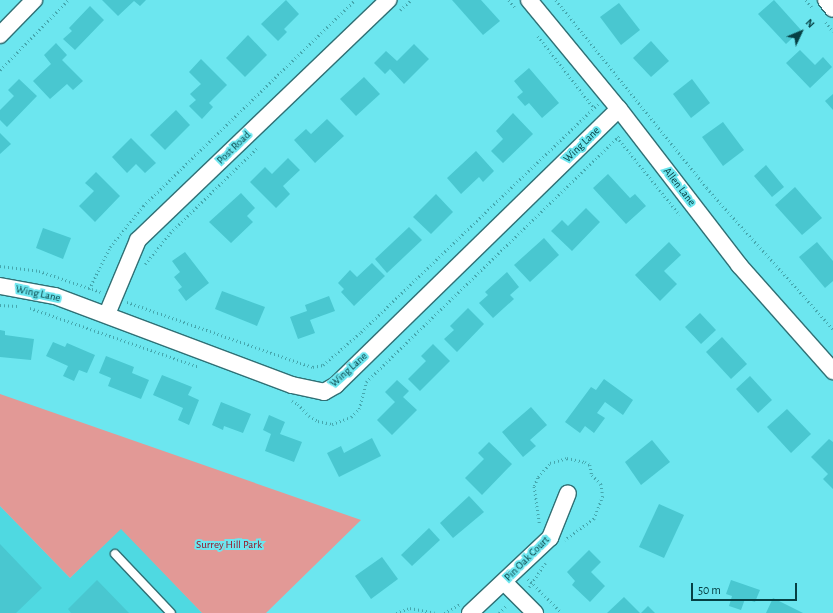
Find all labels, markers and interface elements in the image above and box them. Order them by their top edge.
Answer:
north arrow [781,12,821,52]
text: N [803,17,817,30]
street label: Wing Lane [561,124,603,166]
street label: Post Road [214,129,254,167]
street label: Allen Lane [660,165,698,209]
street label: Wing Lane [14,283,62,305]
street label: Wing Lane [328,350,370,390]
street label: Pin Oak Court [502,534,552,584]
park label: Surrey Hill Park [196,538,262,552]
scale bar [693,575,799,601]
text: 50 m [698,584,721,596]

